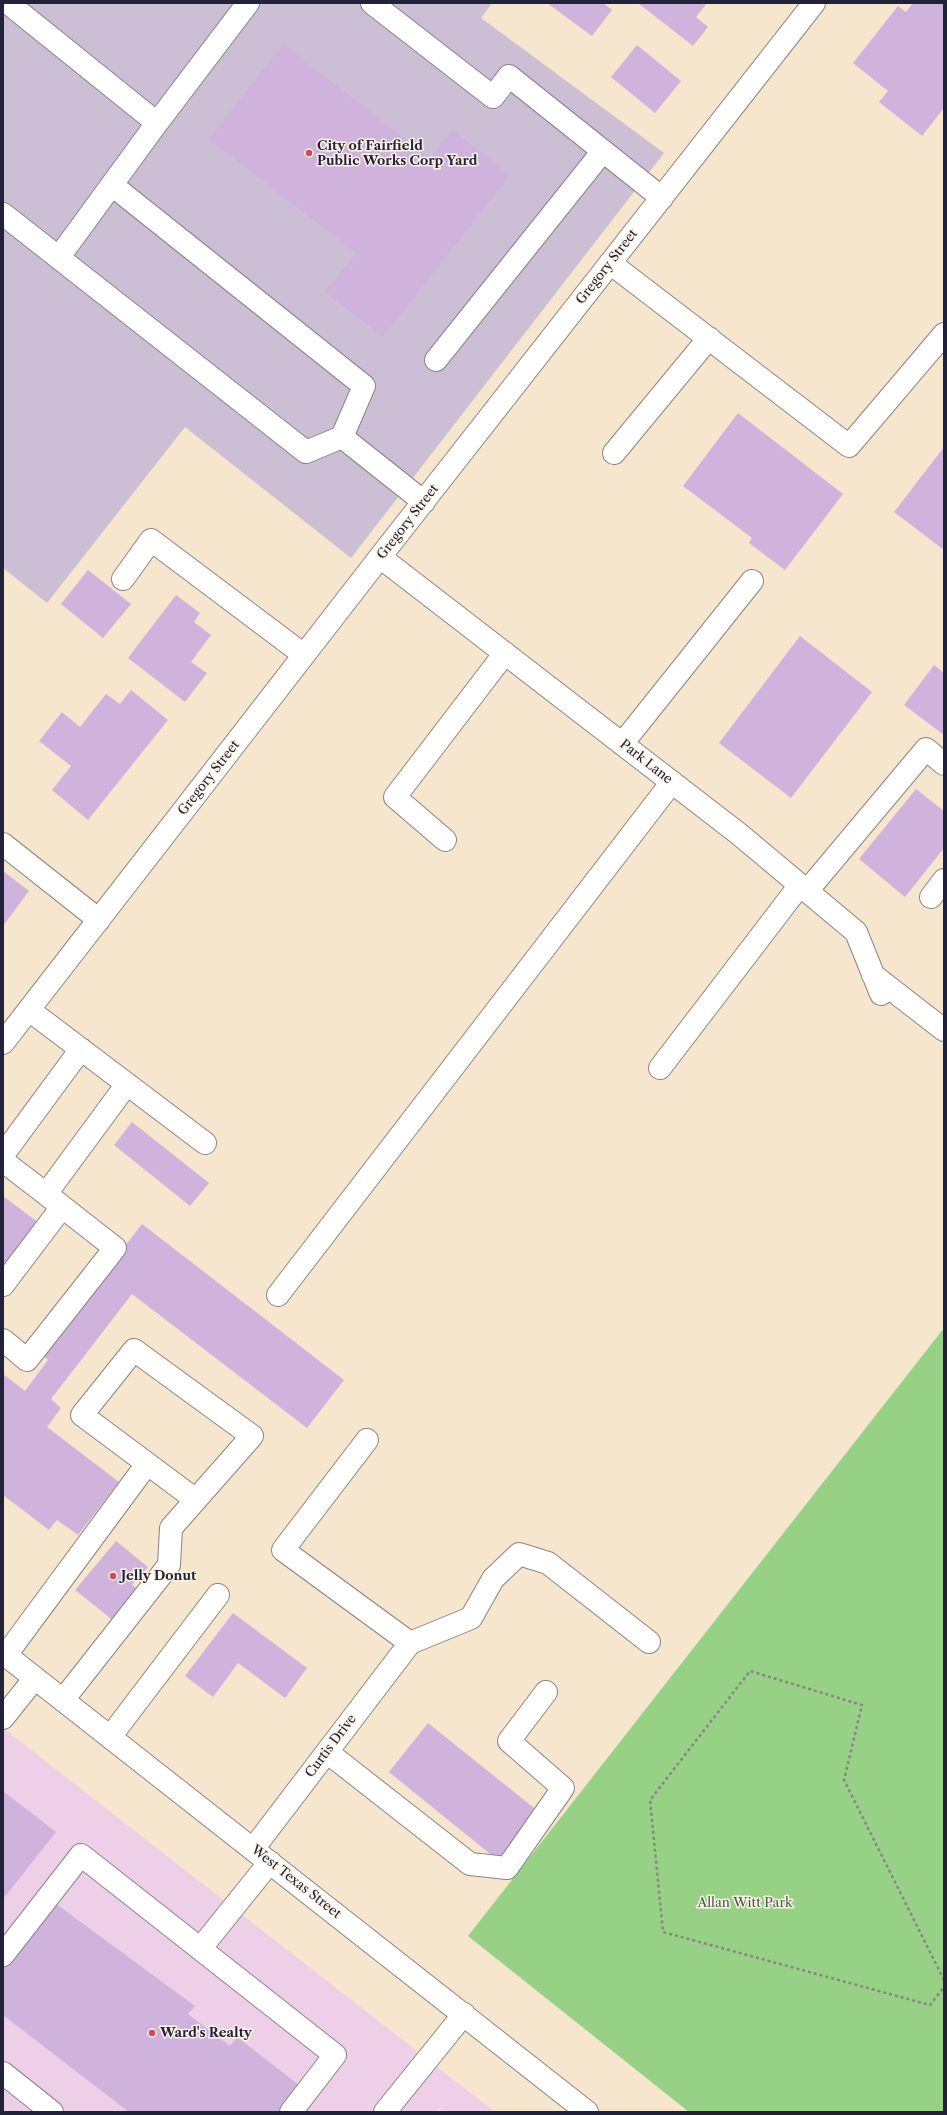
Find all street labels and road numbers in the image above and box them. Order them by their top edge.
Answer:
street label: Gregory Street [573,226,641,308]
street label: Gregory Street [374,481,442,563]
street label: Gregory Street [175,737,243,819]
street label: Park Lane [617,737,675,787]
street label: Curtis Drive [302,1711,360,1781]
street label: West Texas Street [248,1842,344,1922]

